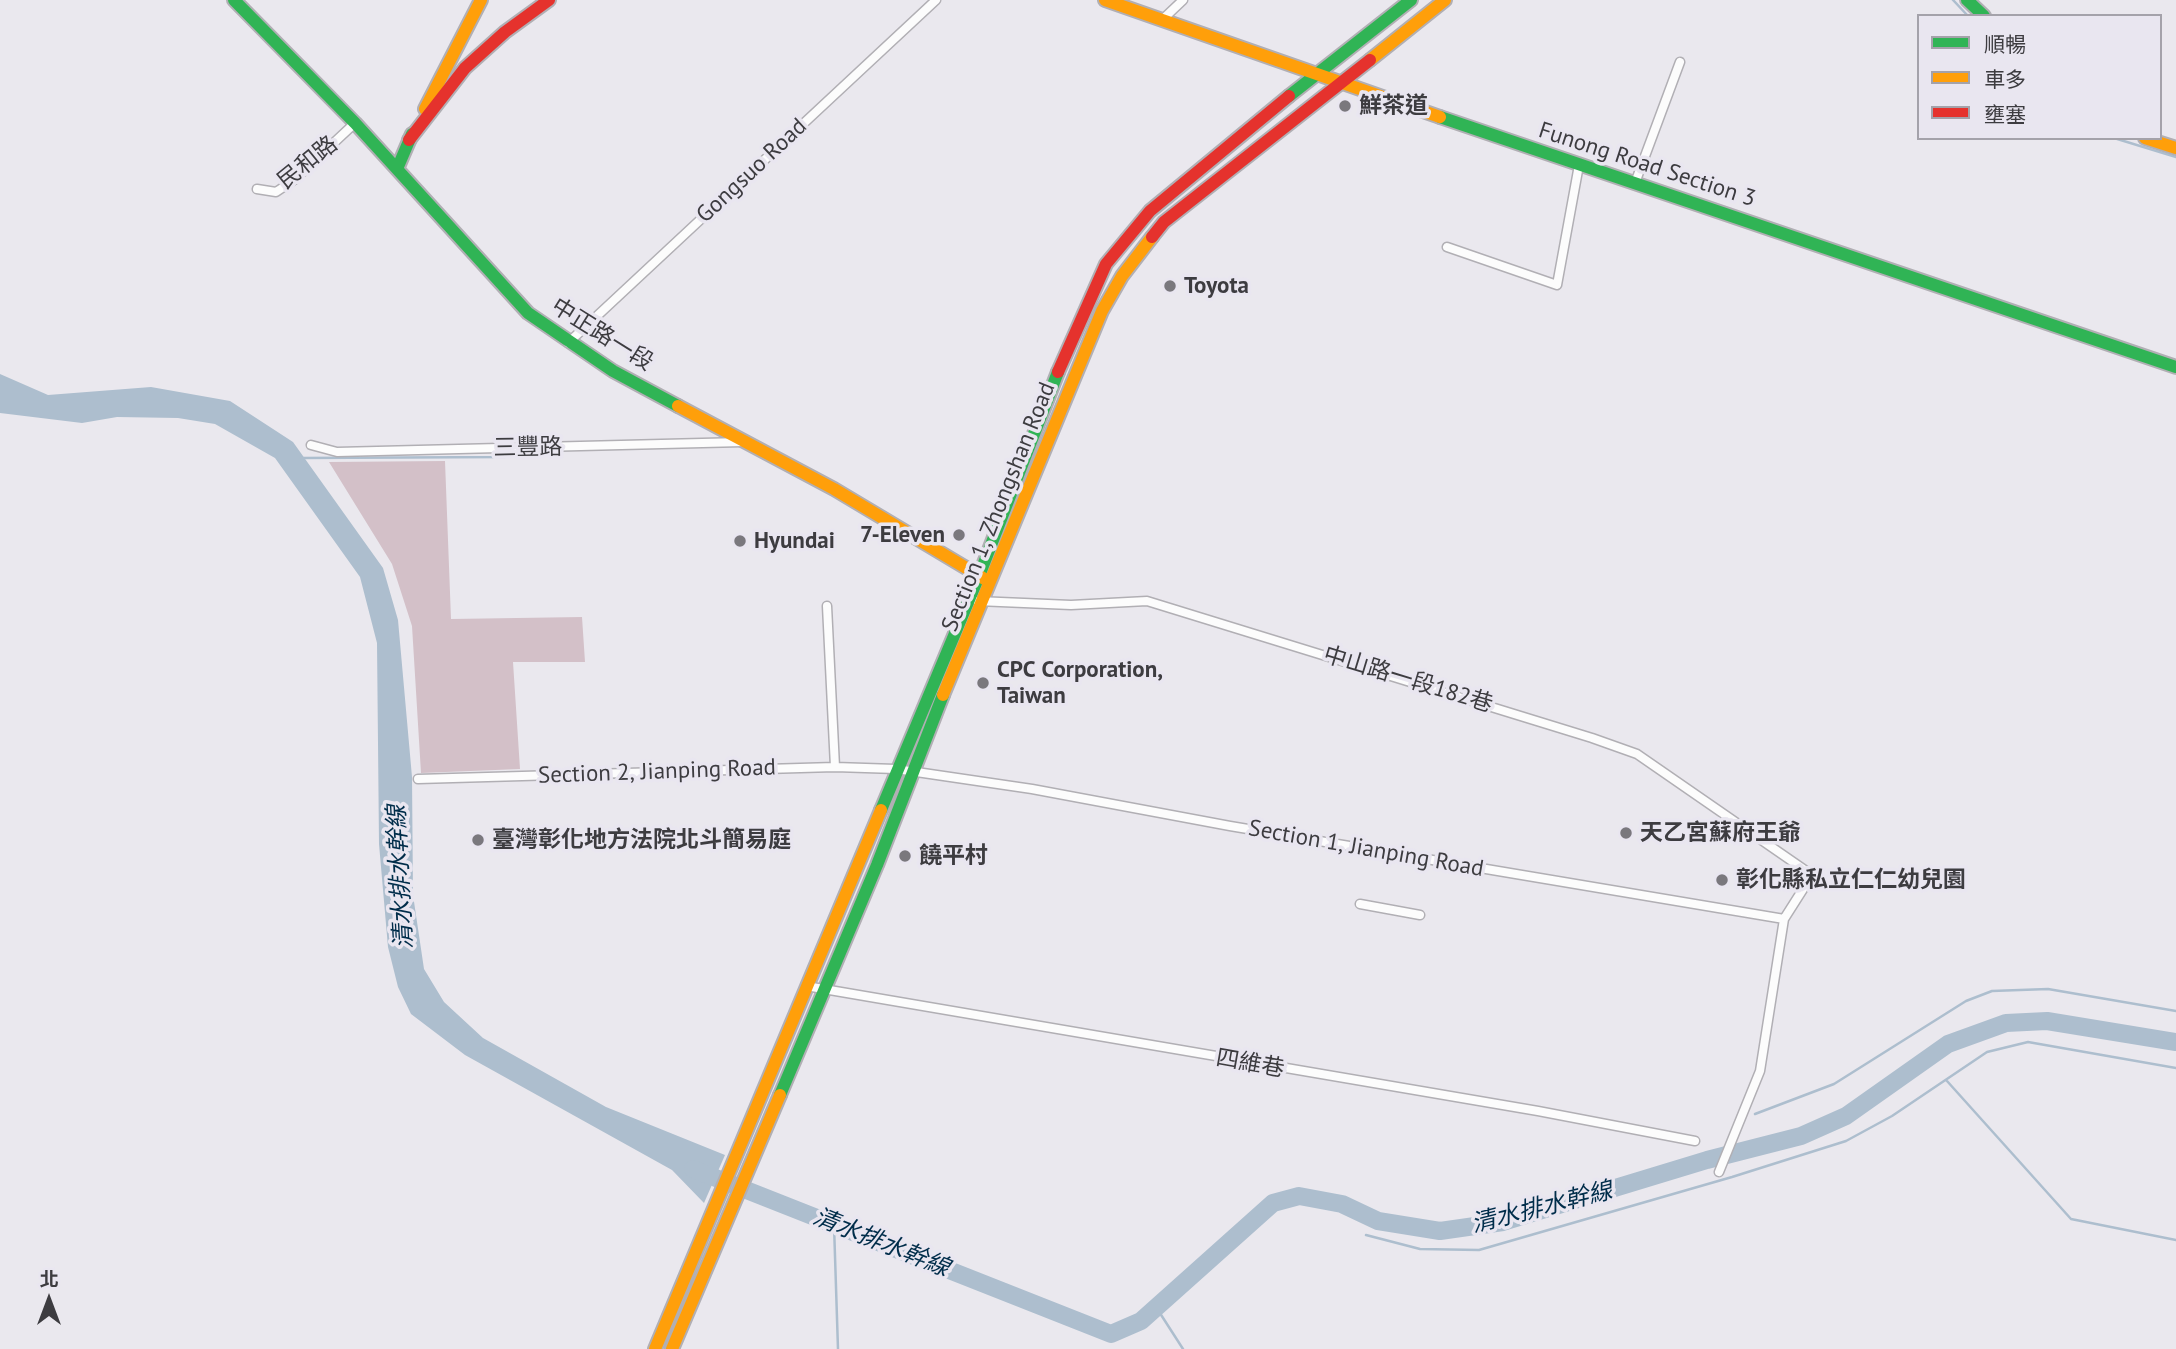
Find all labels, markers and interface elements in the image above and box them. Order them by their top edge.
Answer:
legend [1917,14,2162,140]
text: 順暢 [1984,31,2026,58]
text: 車多 [1984,66,2026,93]
place label: 鮮茶道 [1359,92,1428,120]
marker: 鮮茶道 [1337,98,1353,114]
text: 壅塞 [1984,101,2026,128]
street label: Gongsuo Road [691,113,813,229]
street label: Funong Road Section 3 [1535,117,1759,213]
street label: 民和路 [273,131,343,195]
place label: Toyota [1184,272,1249,300]
marker: Toyota [1162,278,1178,294]
street label: 中正路一段 [546,293,658,377]
street label: Section 1, Zhongshan Road [936,378,1062,636]
street label: 三豐路 [493,434,563,462]
place label: 7-Eleven [860,521,945,549]
place label: Hyundai [754,527,835,555]
marker: 7-Eleven [951,527,967,543]
marker: Hyundai [732,533,748,549]
street label: 中山路一段182巷 [1320,641,1496,719]
place label: CPC Corporation, Taiwan [997,656,1163,710]
marker: CPC Corporation, Taiwan [975,675,991,691]
street label: Section 2, Jianping Road [538,754,776,790]
water label: 清水排水幹線 [383,804,419,950]
street label: Section 1, Jianping Road [1246,815,1486,883]
place label: 天乙宮蘇府王爺 [1640,819,1801,847]
marker: 天乙宮蘇府王爺 [1618,825,1634,841]
place label: 臺灣彰化地方法院北斗簡易庭 [492,826,791,854]
marker: 臺灣彰化地方法院北斗簡易庭 [470,832,486,848]
place label: 饒平村 [919,842,988,870]
marker: 饒平村 [897,848,913,864]
place label: 彰化縣私立仁仁幼兒園 [1736,866,1966,894]
marker: 彰化縣私立仁仁幼兒園 [1714,872,1730,888]
street label: 四維巷 [1214,1044,1286,1084]
water label: 清水排水幹線 [1469,1177,1615,1239]
water label: 清水排水幹線 [809,1203,953,1283]
north arrow [14,1265,84,1335]
text: 北 [39,1267,59,1291]

